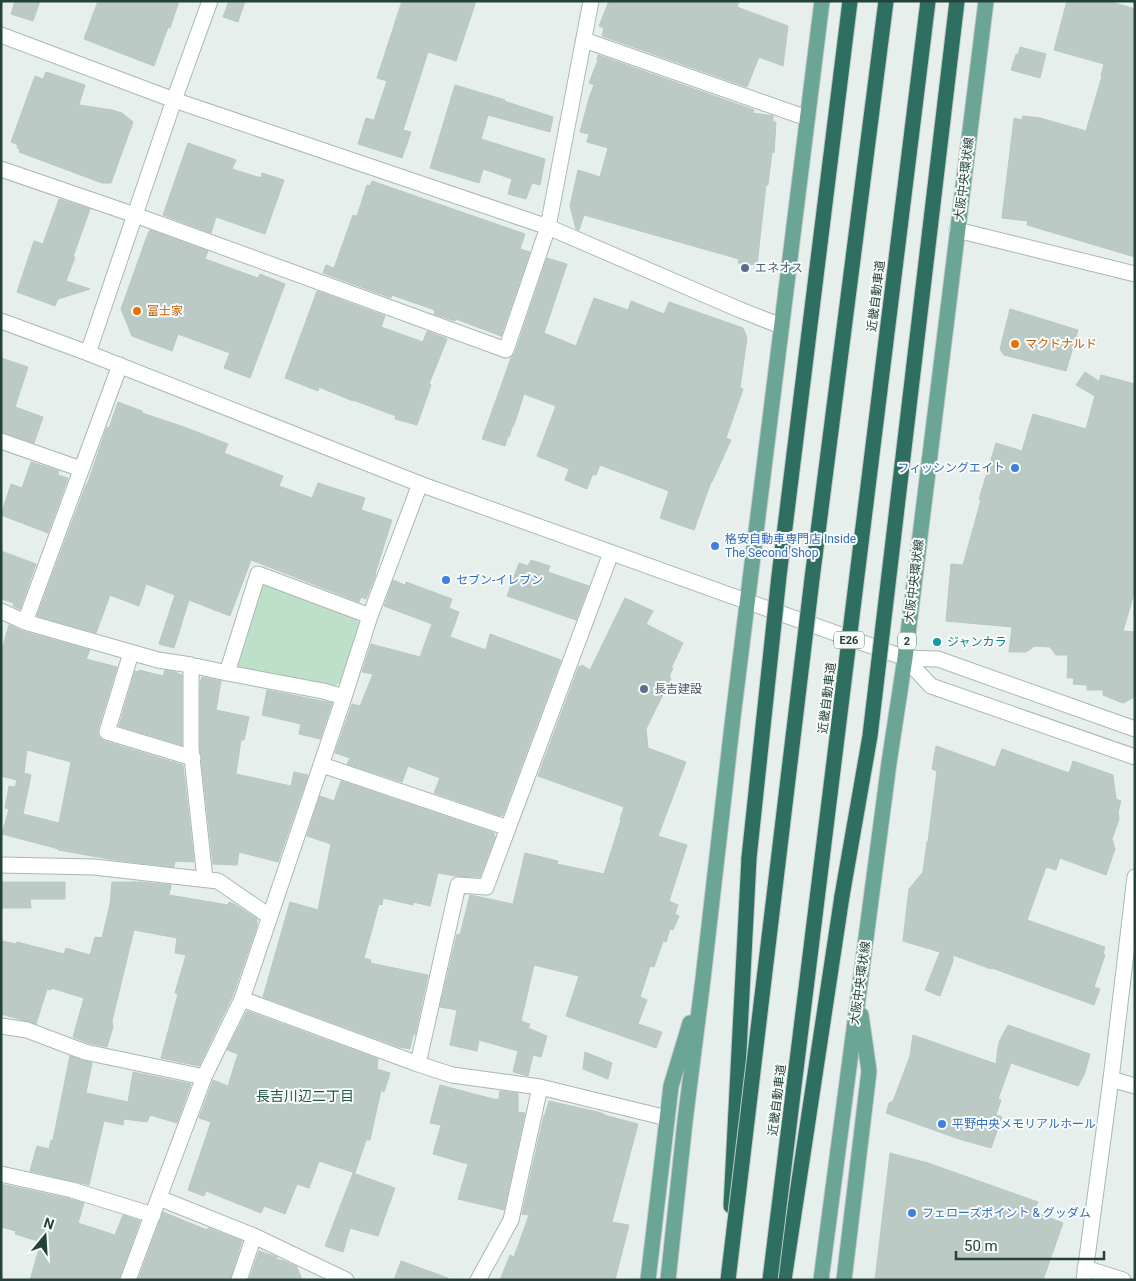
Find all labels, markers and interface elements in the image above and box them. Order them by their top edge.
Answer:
street label: 大阪中央環状線 [952,136,976,222]
street label: 近畿自動車道 [865,259,887,333]
place label: エネオス [755,261,803,275]
marker: エネオス [739,262,751,274]
place label: 富士家 [147,304,183,318]
marker: 富士家 [131,305,143,317]
place label: マクドナルド [1025,337,1097,351]
marker: マクドナルド [1009,338,1021,350]
place label: フィッシングエイト [897,461,1005,475]
marker: フィッシングエイト [1009,462,1021,474]
place label: 格安自動車専門店 Inside The Second Shop [725,532,856,560]
street label: 大阪中央環状線 [902,538,926,624]
marker: 格安自動車専門店 Inside The Second Shop [709,540,721,552]
place label: セブン-イレブン [456,573,543,587]
marker: セブン-イレブン [440,574,452,586]
road number: E26 [834,632,864,648]
road number: 2 [898,632,916,649]
place label: ジャンカラ [947,635,1006,649]
marker: ジャンカラ [931,636,943,648]
street label: 近畿自動車道 [816,661,838,735]
place label: 長吉建設 [654,682,702,696]
marker: 長吉建設 [638,683,650,695]
street label: 大阪中央環状線 [847,940,873,1026]
street label: 近畿自動車道 [766,1063,788,1137]
district label: 長吉川辺二丁目 [256,1088,354,1104]
place label: 平野中央メモリアルホール [952,1117,1096,1131]
marker: 平野中央メモリアルホール [936,1118,948,1130]
place label: フェローズポイント & グッダム [922,1206,1091,1220]
marker: フェローズポイント & グッダム [906,1207,918,1219]
north arrow [20,1211,70,1261]
text: N [42,1214,56,1233]
scale bar [956,1228,1104,1260]
text: 50 m [964,1237,998,1255]

